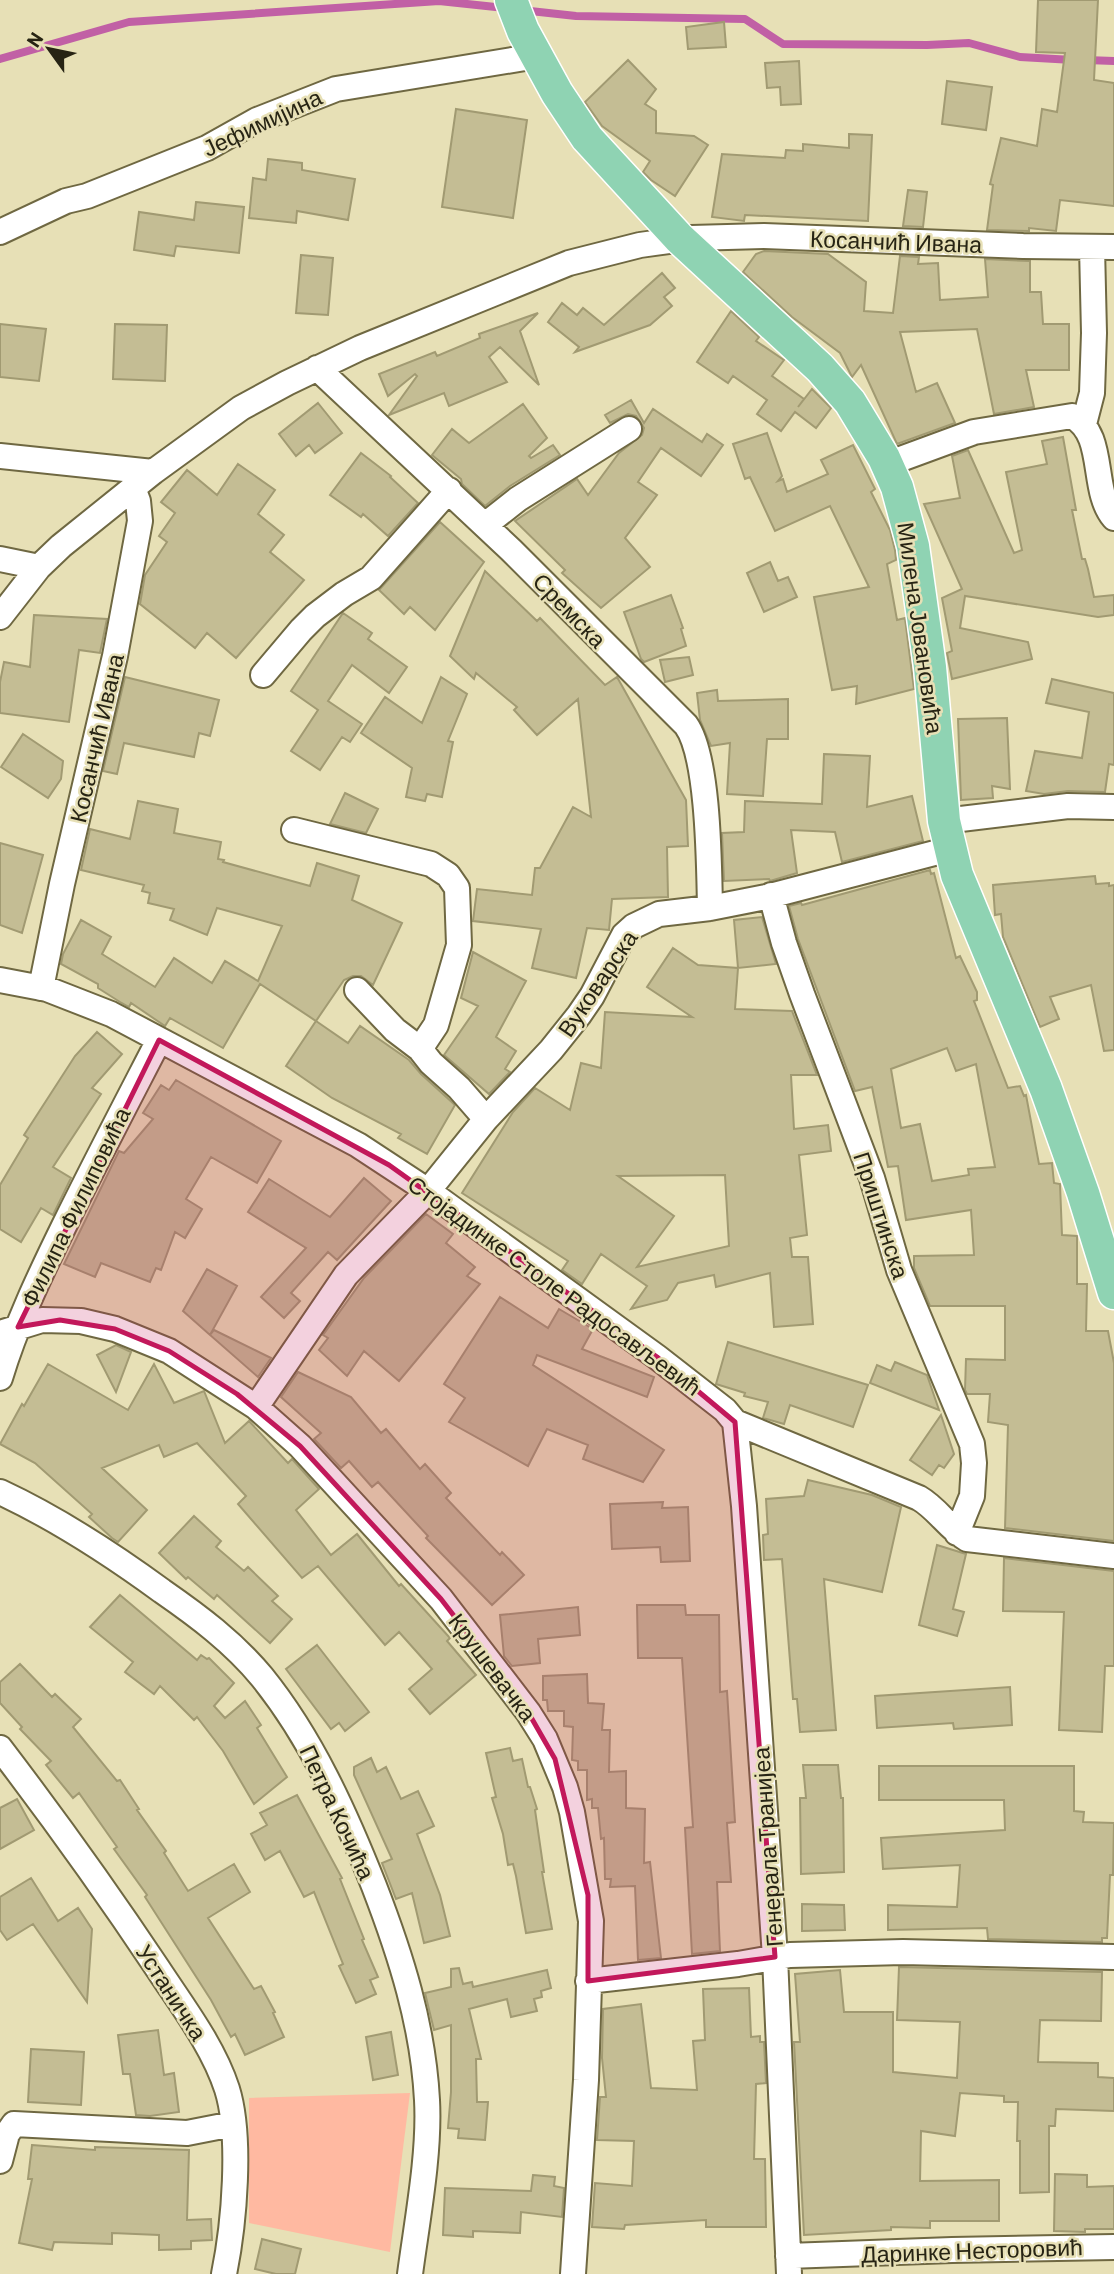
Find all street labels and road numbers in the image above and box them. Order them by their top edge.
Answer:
street label: Јефимијина [198,82,326,162]
street label: Косанчић Ивана [809,224,983,258]
street label: Милена Јовановића [892,520,950,736]
street label: Сремска [528,567,612,653]
street label: Косанчић Ивана [63,651,129,825]
street label: Вуковарска [551,924,643,1041]
street label: Филипа Филиповића [14,1102,136,1312]
street label: Приштинска [848,1148,916,1282]
street label: Стојадинке Столе Радосављевић [403,1169,707,1401]
street label: Крушевачка [443,1607,543,1727]
street label: Петра Кочића [295,1740,381,1884]
street label: Генерала Транијеа [746,1746,788,1948]
street label: Устаничка [131,1939,213,2045]
street label: Даринке Несторовић [861,2232,1083,2268]

